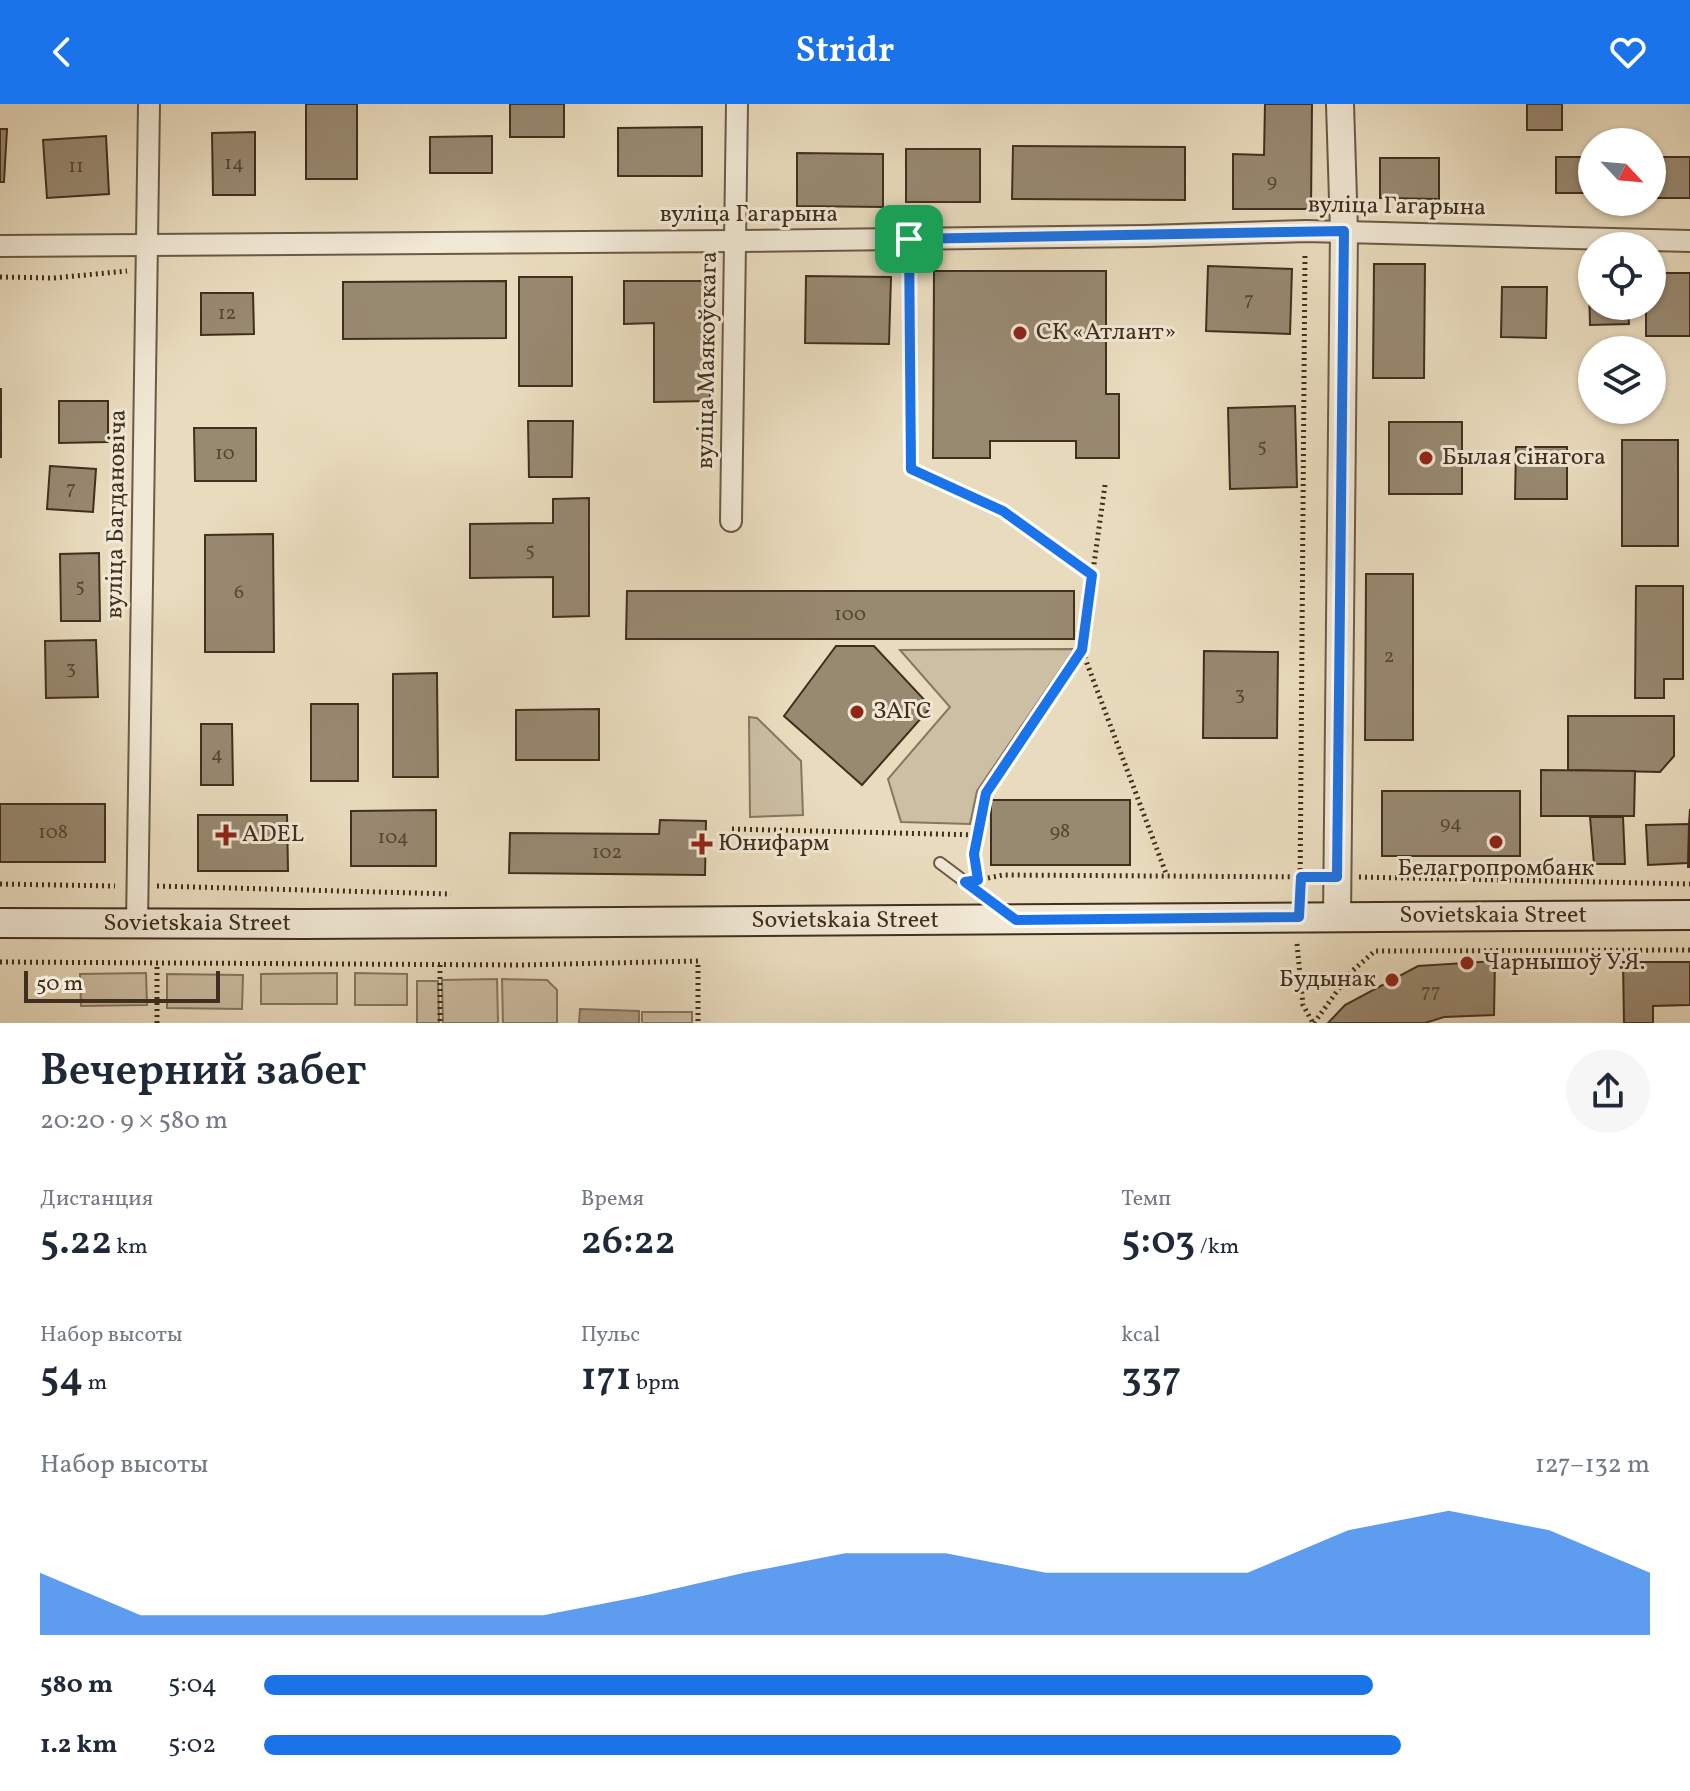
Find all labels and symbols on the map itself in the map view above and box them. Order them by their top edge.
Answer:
north arrow [1578,128,1666,216]
house number: 14 [224,150,244,178]
house number: 11 [68,153,84,181]
house number: 9 [1267,168,1277,196]
street label: вуліца Гагарына [1308,188,1486,226]
street label: вуліца Гагарына [660,198,838,232]
pin [875,205,943,273]
street label: вуліца Маякоўскага [689,251,727,469]
house number: 7 [1244,286,1254,314]
house number: 12 [218,300,236,328]
place label: СК «Атлант» [1036,316,1176,350]
marker: СК «Атлант» [1011,324,1029,342]
street label: вуліца Багдановіча [98,409,136,619]
house number: 5 [1257,433,1267,461]
house number: 10 [215,440,235,468]
place label: Былая сінагога [1442,441,1606,475]
marker: Былая сінагога [1417,449,1435,467]
house number: 7 [66,475,76,503]
house number: 5 [525,537,535,565]
house number: 5 [75,573,85,601]
house number: 6 [234,579,244,607]
house number: 100 [834,601,866,629]
house number: 2 [1384,643,1394,671]
house number: 3 [66,655,76,683]
house number: 3 [1235,681,1245,709]
place label: ЗАГС [873,695,932,729]
marker: ЗАГС [848,703,866,721]
house number: 4 [211,741,223,769]
house number: 94 [1440,810,1462,838]
place label: ADEL [242,818,304,852]
house number: 98 [1050,818,1070,846]
house number: 108 [38,819,68,847]
house number: 104 [377,824,409,852]
marker: ADEL [217,826,235,844]
place label: Юнифарм [718,827,829,861]
marker: Белагропромбанк [1487,833,1505,851]
marker: Юнифарм [693,835,711,853]
house number: 102 [592,839,622,867]
place label: Белагропромбанк [1398,852,1595,886]
street label: Sovietskaia Street [1399,899,1587,933]
street label: Sovietskaia Street [751,904,939,938]
street label: Sovietskaia Street [103,907,291,941]
place label: Чарнышоў У.Я. [1483,946,1645,980]
marker: Чарнышоў У.Я. [1458,954,1476,972]
place label: Будынак [1279,963,1376,997]
scale bar [24,967,220,1003]
marker: Будынак [1383,971,1401,989]
house number: 77 [1421,978,1441,1006]

